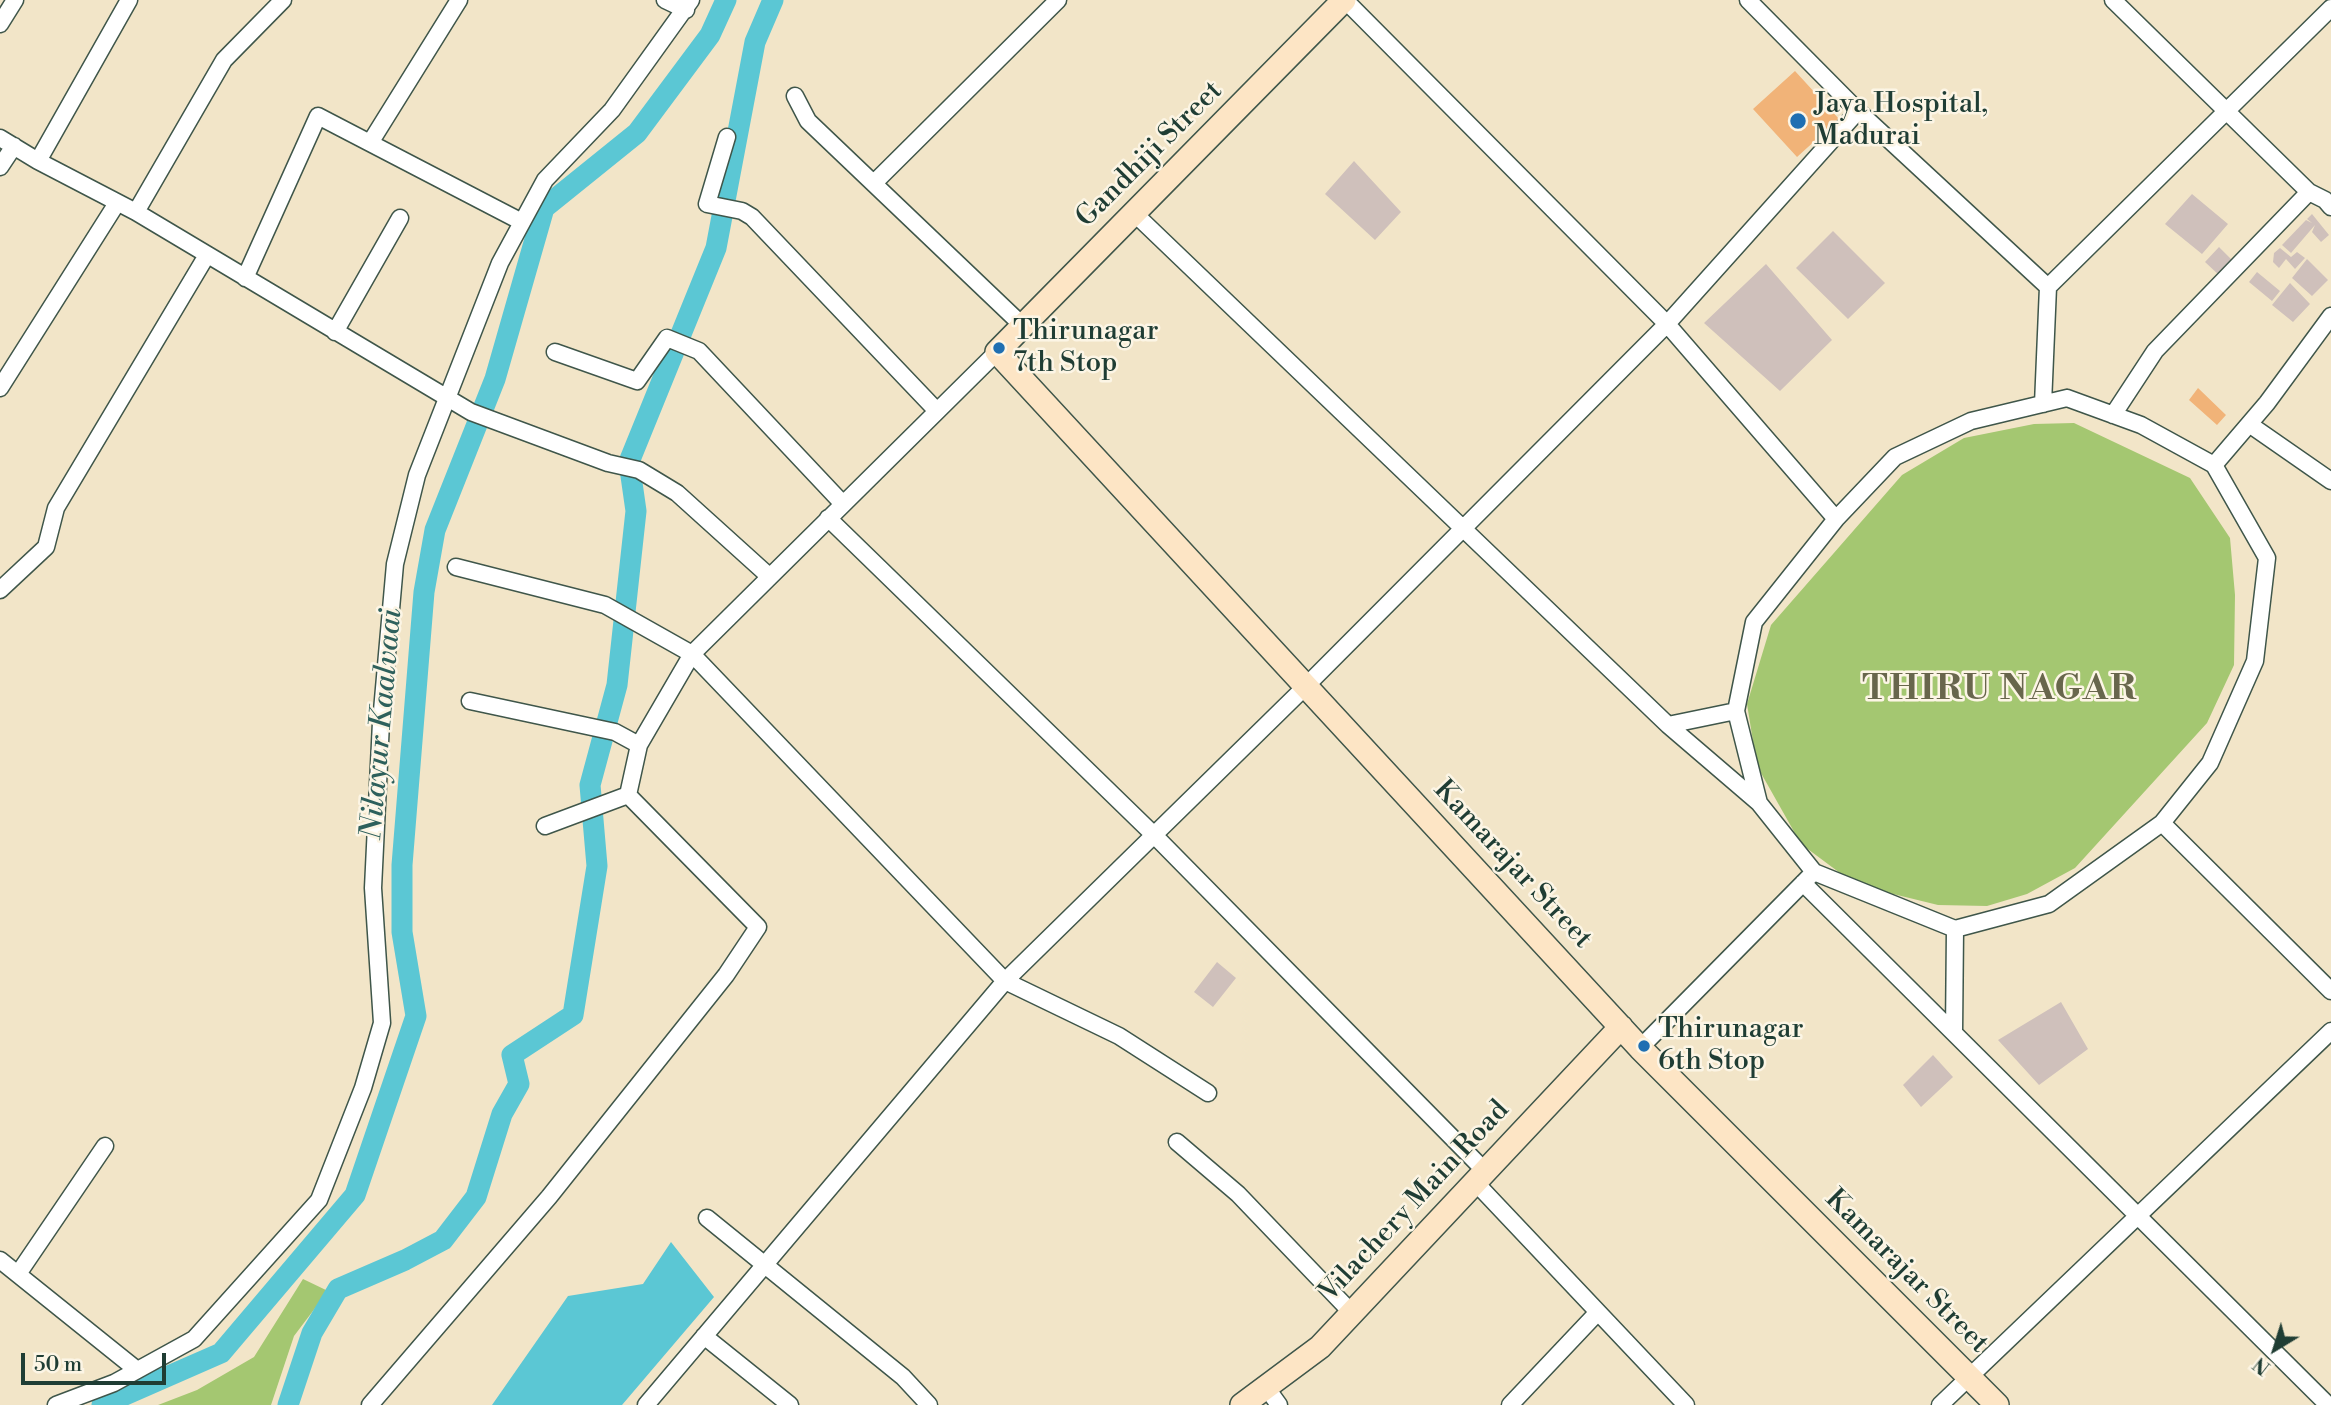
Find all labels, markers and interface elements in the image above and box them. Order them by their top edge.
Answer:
street label: Gandhiji Street [1070,75,1230,235]
place label: Jaya Hospital, Madurai [1814,88,1988,154]
marker: Jaya Hospital, Madurai [1788,111,1808,131]
place label: Thirunagar 7th Stop [1013,315,1159,381]
marker: Thirunagar 7th Stop [991,340,1007,356]
water label: Nilayur Kaalvaai [355,607,411,841]
district label: THIRU NAGAR [1864,670,2136,712]
street label: Kamarajar Street [1425,774,1599,956]
place label: Thirunagar 6th Stop [1658,1013,1804,1079]
marker: Thirunagar 6th Stop [1636,1038,1652,1054]
street label: Vilachery Main Road [1313,1094,1517,1310]
street label: Kamarajar Street [1817,1183,1995,1361]
north arrow [2240,1314,2310,1384]
scale bar [24,1338,170,1382]
text: N [2249,1351,2275,1380]
text: 50 m [34,1352,82,1378]

